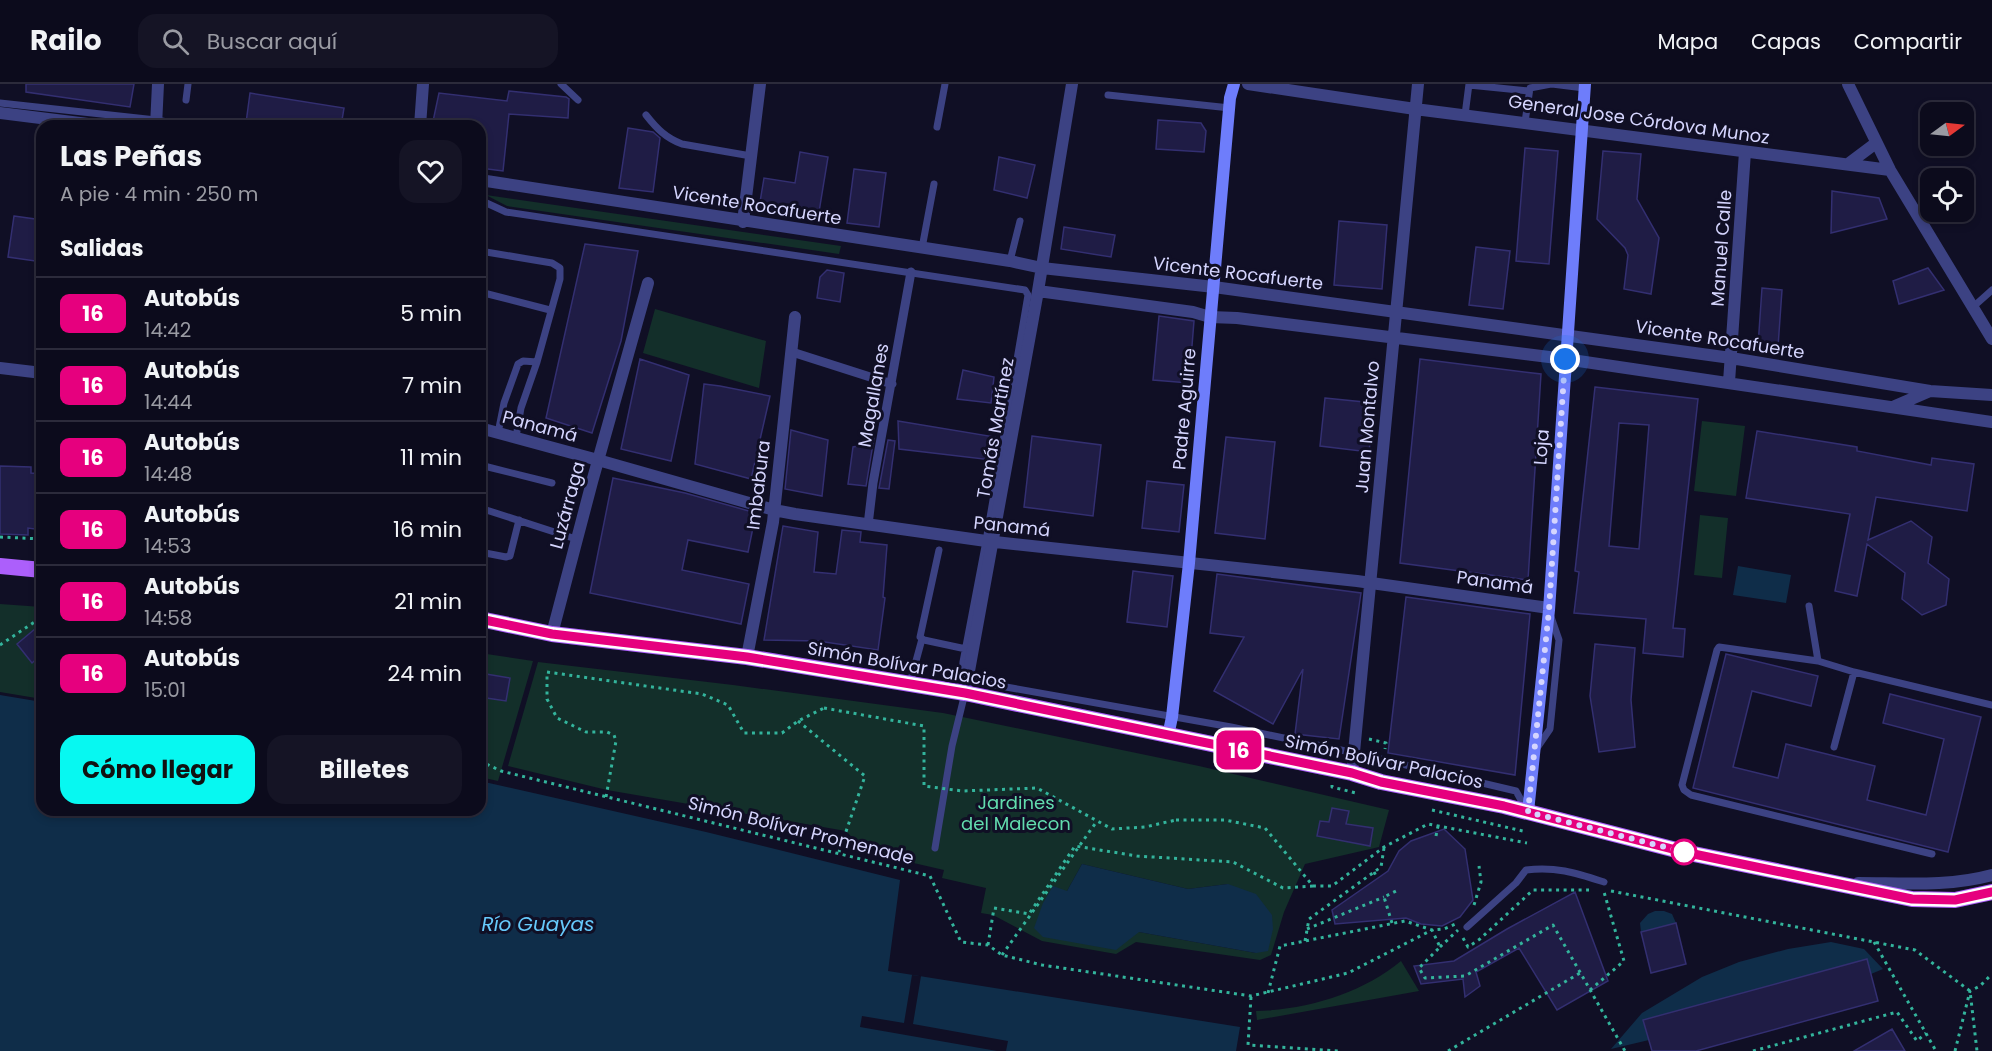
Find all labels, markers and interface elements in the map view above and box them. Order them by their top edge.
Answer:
search box [138,14,558,68]
text: Railo [30,21,102,60]
icon: search [159,25,192,58]
text: Buscar aquí [207,26,337,57]
text: Mapa [1657,27,1718,56]
text: Capas [1751,27,1821,56]
text: Compartir [1854,27,1962,56]
street label: General Jose Córdova Munoz [1507,88,1771,150]
north arrow [1920,102,1974,156]
map controls [1920,102,1974,222]
text: Las Peñas [60,137,202,176]
button: heart [399,140,462,203]
button: locate [1920,168,1974,222]
street label: Vicente Rocafuerte [670,179,844,231]
text: A pie · 4 min · 250 m [60,180,258,208]
street label: Manuel Calle [1704,189,1738,307]
text: Salidas [60,233,144,264]
street label: Vicente Rocafuerte [1151,250,1325,296]
text: Autobús [144,283,240,314]
text: 5 min [400,298,462,329]
text: 16 [82,299,104,328]
street label: Vicente Rocafuerte [1633,313,1807,365]
text: 14:42 [144,316,191,344]
street label: Magallanes [852,341,894,449]
your location [1550,344,1580,374]
street label: Padre Aguirre [1166,347,1202,471]
text: Autobús [144,355,240,386]
street label: Tomás Martínez [970,356,1020,500]
street label: Juan Montalvo [1349,360,1385,494]
text: 7 min [402,370,462,401]
text: 16 [82,371,104,400]
text: 14:44 [144,388,192,416]
street label: Panamá [500,404,580,448]
text: Autobús [144,427,240,458]
street label: Loja [1527,428,1555,466]
street label: Imbabura [740,439,776,531]
text: 11 min [400,442,462,473]
text: 16 [82,443,104,472]
street label: Luzárraga [543,458,591,552]
text: 14:48 [144,460,192,488]
text: Autobús [144,499,240,530]
street label: Panamá [972,510,1052,542]
text: 16 min [393,514,462,545]
text: 16 [82,515,104,544]
text: 14:53 [144,532,192,560]
street label: Panamá [1455,564,1535,600]
text: Autobús [144,571,240,602]
text: 21 min [394,586,462,617]
text: 16 [82,587,104,616]
text: 14:58 [144,604,192,632]
street label: Simón Bolívar Palacios [805,635,1009,695]
text: Autobús [144,643,240,674]
text: 24 min [387,658,462,689]
text: 16 [82,659,104,688]
text: 15:01 [144,676,186,704]
street label: Simón Bolívar Palacios [1283,728,1485,794]
line badge: 16 [1212,730,1266,770]
button: Cómo llegar [60,735,255,804]
button: Billetes [267,735,462,804]
text: 16 [1228,736,1250,765]
street label: Simón Bolívar Promenade [685,790,917,870]
park label: Jardines del Malecon [961,790,1071,836]
unlabelled marker [1671,839,1697,865]
water label: Río Guayas [482,910,594,938]

